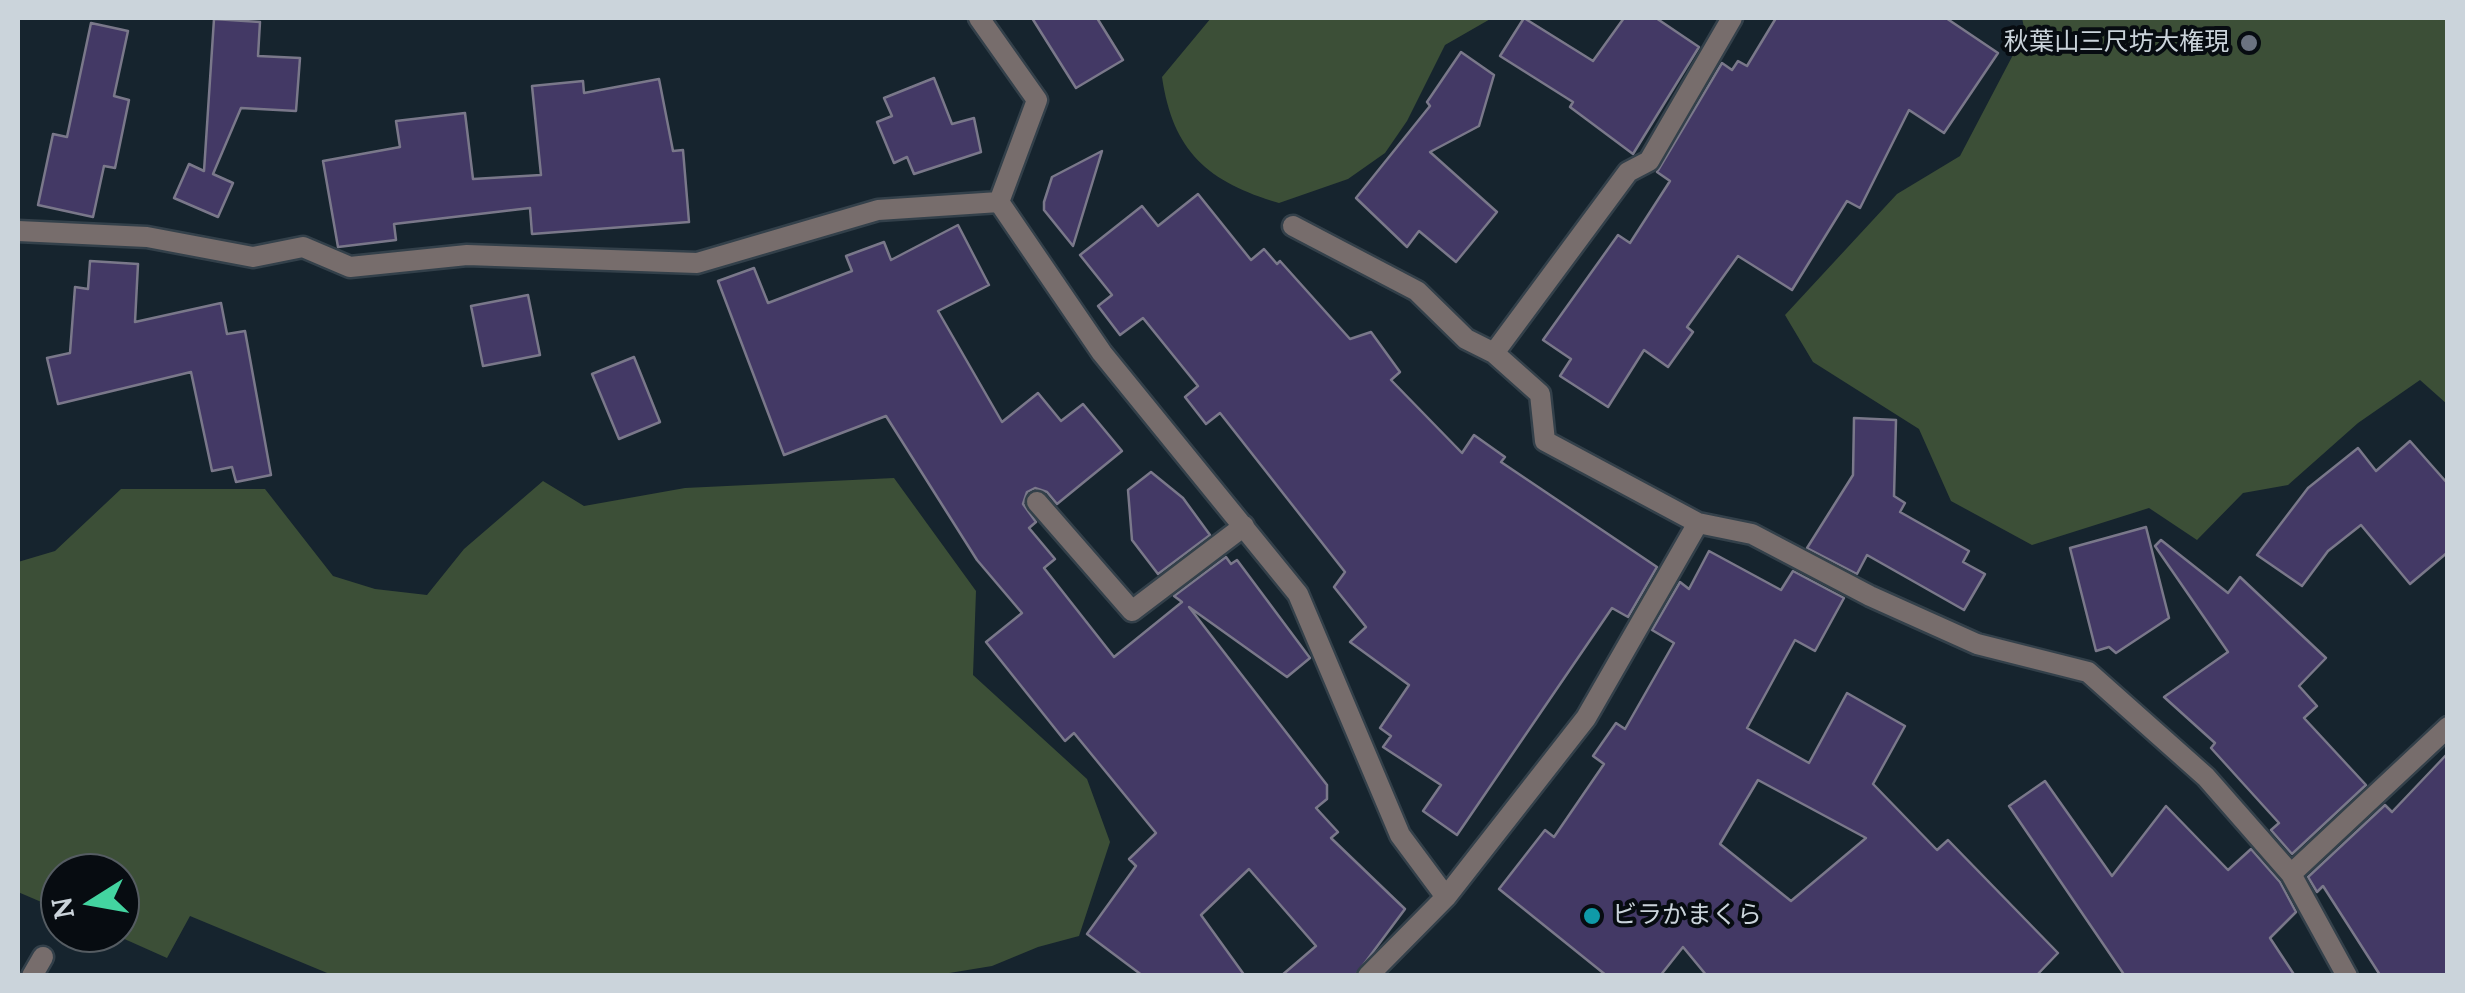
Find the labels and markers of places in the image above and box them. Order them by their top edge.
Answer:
place label: 秋葉山三尺坊大権現 [2004,28,2229,58]
marker: 秋葉山三尺坊大権現 [2238,32,2260,54]
place label: ビラかまくら [1612,901,1762,931]
marker: ビラかまくら [1581,905,1603,927]

